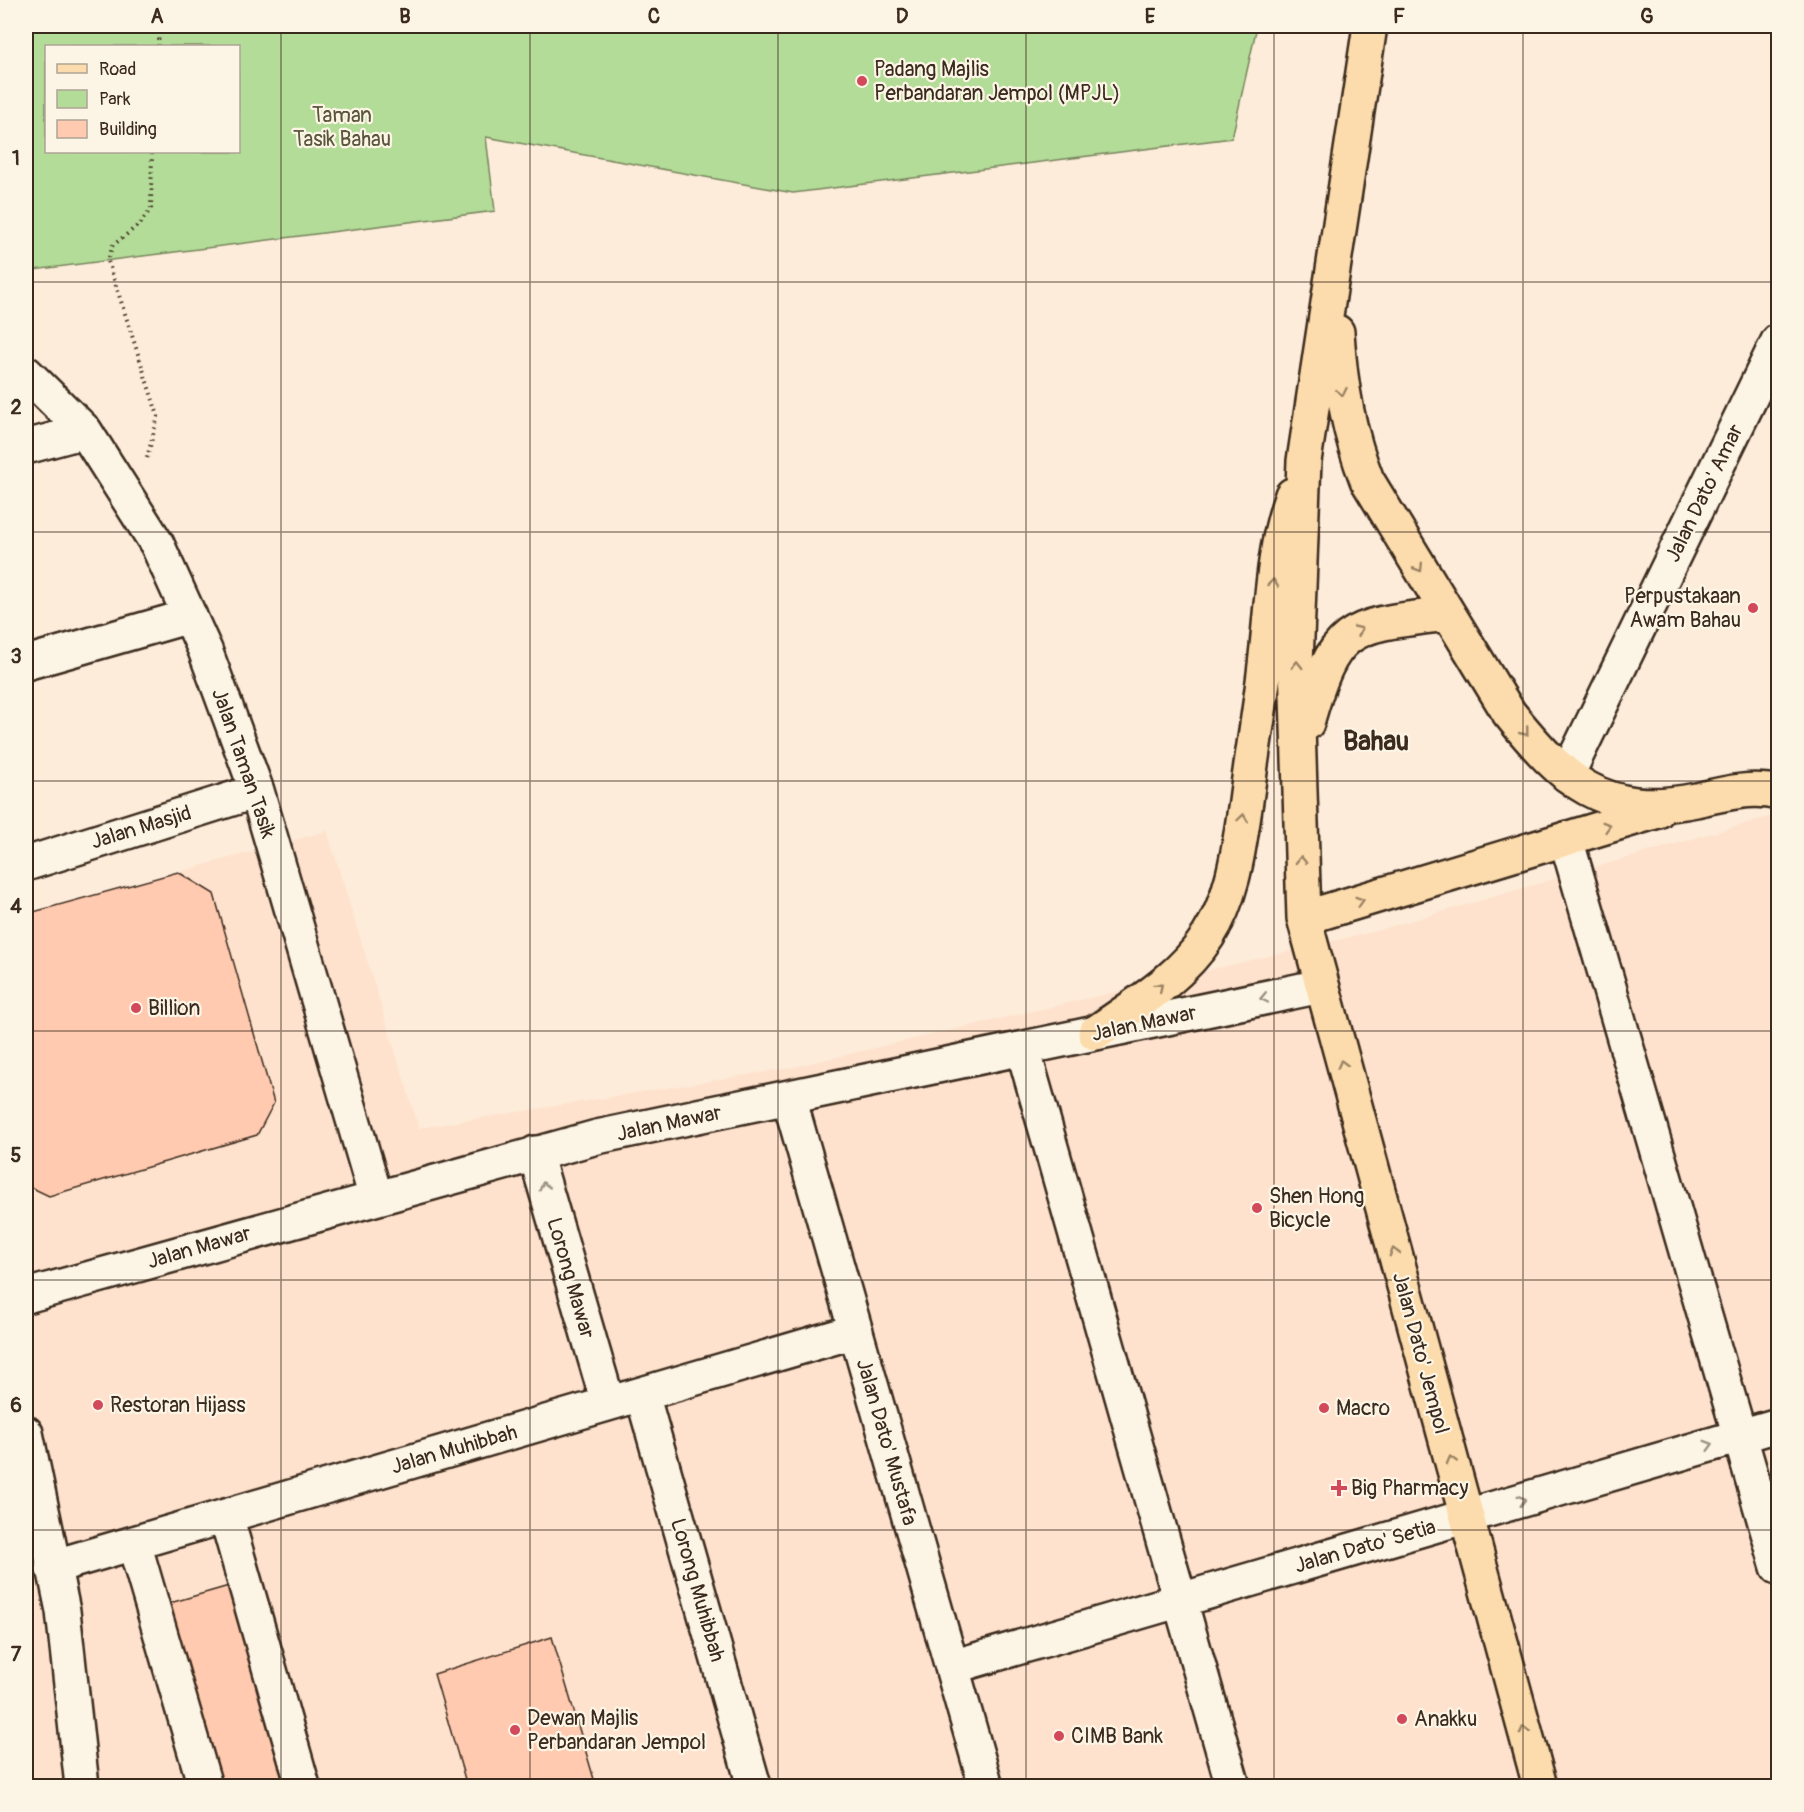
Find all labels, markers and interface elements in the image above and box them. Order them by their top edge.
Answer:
text: A [151,4,164,29]
text: B [399,4,411,29]
text: C [648,4,660,29]
text: D [896,4,909,29]
text: E [1145,4,1156,29]
text: F [1393,4,1405,29]
text: G [1640,4,1654,29]
legend [45,45,240,153]
place label: Padang Majlis Perbandaran Jempol (MPJL) [874,56,1120,107]
text: Road [99,58,136,81]
marker: Padang Majlis Perbandaran Jempol (MPJL) [855,74,869,88]
text: Park [99,88,131,111]
park label: Taman Tasik Bahau [293,102,391,153]
text: Building [99,118,157,141]
text: 1 [12,146,20,171]
one-way arrow [1335,386,1348,396]
text: 2 [10,395,22,420]
street label: Jalan Dato' Amar [1659,419,1750,567]
one-way arrow [1412,562,1423,573]
one-way arrow [1266,578,1279,587]
place label: Perpustakaan Awam Bahau [1624,583,1741,634]
marker: Perpustakaan Awam Bahau [1746,601,1760,615]
one-way arrow [1353,626,1364,638]
text: 3 [10,644,22,669]
one-way arrow [1291,660,1303,669]
street label: Jalan Taman Tasik [205,685,282,842]
district label: Bahau [1343,725,1409,758]
one-way arrow [1517,725,1528,736]
street label: Jalan Masjid [88,799,195,856]
one-way arrow [1237,813,1249,822]
one-way arrow [1601,821,1612,833]
one-way arrow [1294,855,1307,864]
text: 4 [10,894,22,919]
one-way arrow [1354,896,1365,908]
one-way arrow [1152,983,1163,994]
one-way arrow [1259,991,1269,1004]
place label: Billion [148,995,200,1022]
street label: Jalan Mawar [1089,999,1200,1048]
marker: Billion [129,1001,143,1015]
one-way arrow [1337,1059,1349,1070]
street label: Jalan Mawar [614,1099,725,1148]
text: 5 [11,1143,22,1168]
one-way arrow [539,1181,551,1192]
place label: Shen Hong Bicycle [1269,1183,1364,1234]
marker: Shen Hong Bicycle [1250,1201,1264,1215]
street label: Lorong Mawar [540,1215,601,1342]
street label: Jalan Mawar [144,1220,255,1275]
one-way arrow [1388,1247,1401,1257]
street label: Jalan Dato' Jempol [1386,1269,1455,1437]
street label: Jalan Dato' Mustafa [850,1356,923,1528]
place label: Restoran Hijass [110,1392,246,1419]
text: 6 [10,1393,22,1418]
place label: Macro [1336,1395,1390,1422]
marker: Restoran Hijass [91,1398,105,1412]
marker: Macro [1317,1401,1331,1415]
street label: Jalan Muhibbah [388,1419,520,1480]
one-way arrow [1703,1440,1714,1452]
one-way arrow [1445,1455,1458,1465]
place label: Big Pharmacy [1351,1475,1469,1502]
marker: Big Pharmacy [1332,1481,1346,1495]
one-way arrow [1516,1495,1527,1507]
street label: Jalan Dato' Setia [1291,1513,1439,1580]
street label: Lorong Muhibbah [664,1515,731,1665]
text: 7 [11,1642,22,1667]
place label: Dewan Majlis Perbandaran Jempol [527,1705,706,1756]
place label: Anakku [1414,1706,1477,1733]
marker: Anakku [1395,1712,1409,1726]
marker: Dewan Majlis Perbandaran Jempol [508,1723,522,1737]
place label: CIMB Bank [1071,1723,1163,1750]
one-way arrow [1519,1725,1532,1735]
marker: CIMB Bank [1052,1729,1066,1743]

